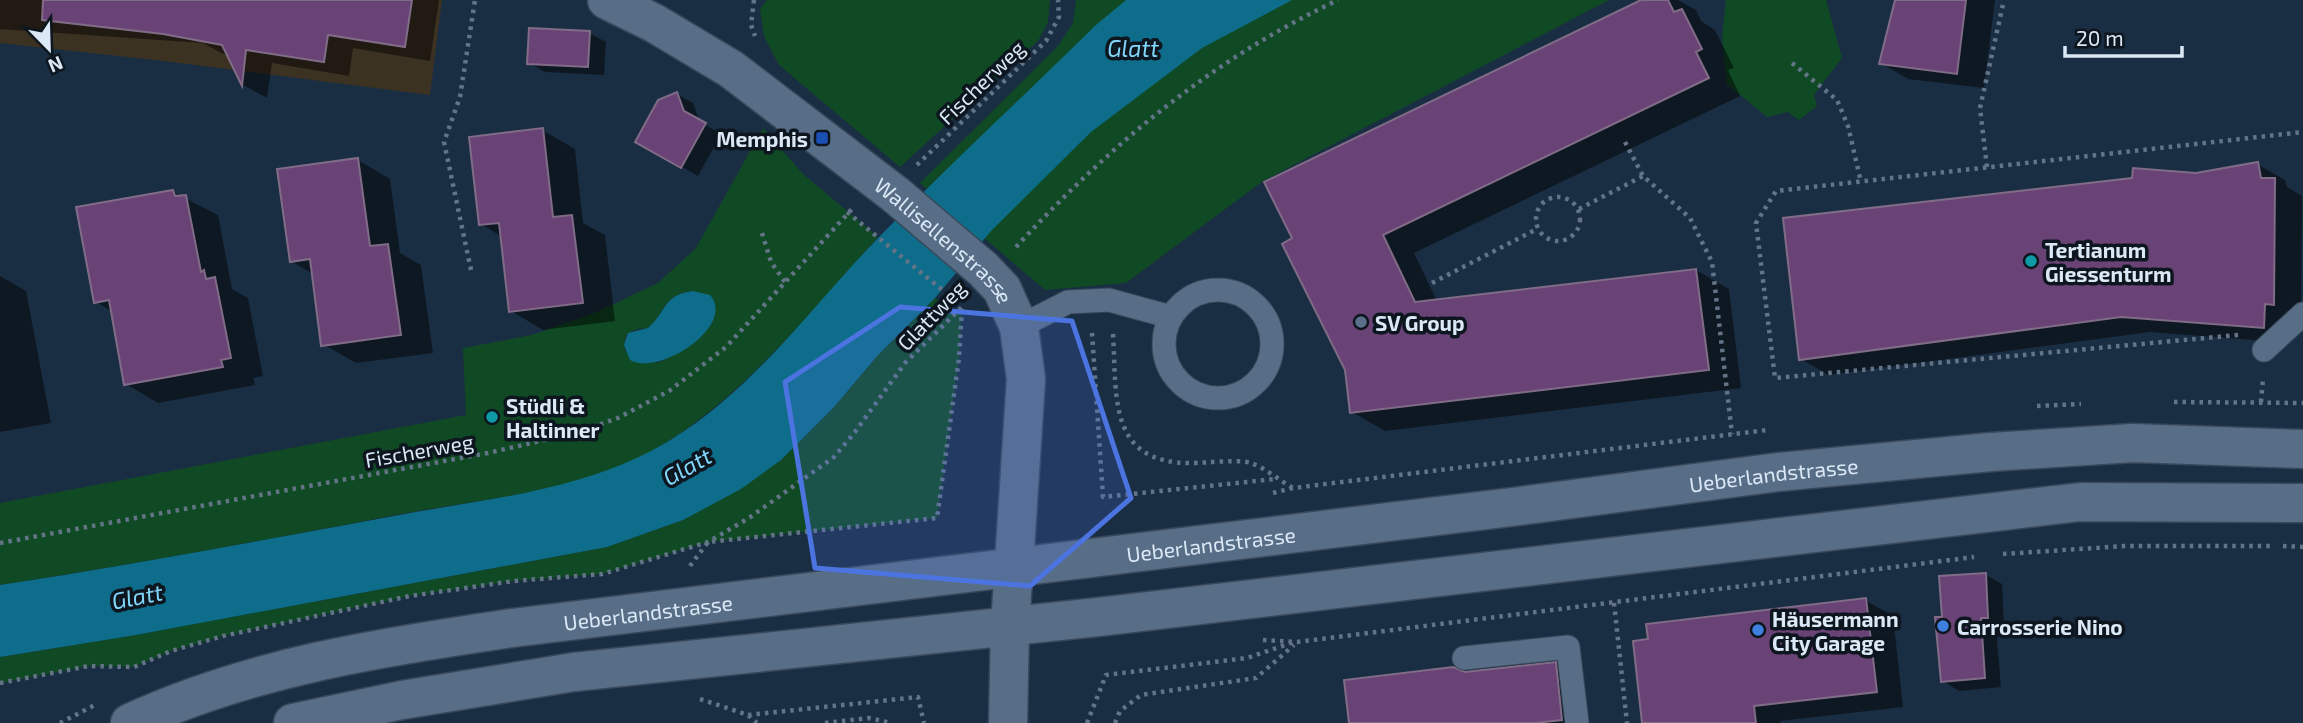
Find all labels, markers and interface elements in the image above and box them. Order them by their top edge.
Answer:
north arrow [14,14,84,84]
scale bar [2065,14,2182,58]
text: 20 m [2076,25,2124,50]
water label: Glatt [1107,34,1159,62]
street label: Fischerweg [933,35,1029,129]
text: N [45,52,67,78]
place label: Memphis [716,126,808,151]
marker: Memphis [814,130,830,146]
street label: Wallisellenstrasse [870,171,1019,307]
place label: Tertianum Giessenturm [2045,237,2172,286]
marker: Tertianum Giessenturm [2023,253,2039,269]
street label: Glattweg [892,275,970,355]
place label: SV Group [1375,310,1465,335]
marker: SV Group [1353,314,1369,330]
place label: Stüdli & Haltinner [506,393,600,442]
marker: Stüdli & Haltinner [484,409,500,425]
street label: Fischerweg [363,428,475,472]
water label: Glatt [658,441,717,491]
street label: Ueberlandstrasse [1687,452,1859,496]
street label: Ueberlandstrasse [1125,521,1297,566]
water label: Glatt [109,577,165,615]
street label: Ueberlandstrasse [562,589,734,634]
place label: Häusermann City Garage [1772,606,1899,656]
place label: Carrosserie Nino [1957,614,2123,639]
marker: Carrosserie Nino [1935,618,1951,634]
marker: Häusermann City Garage [1750,622,1766,638]

